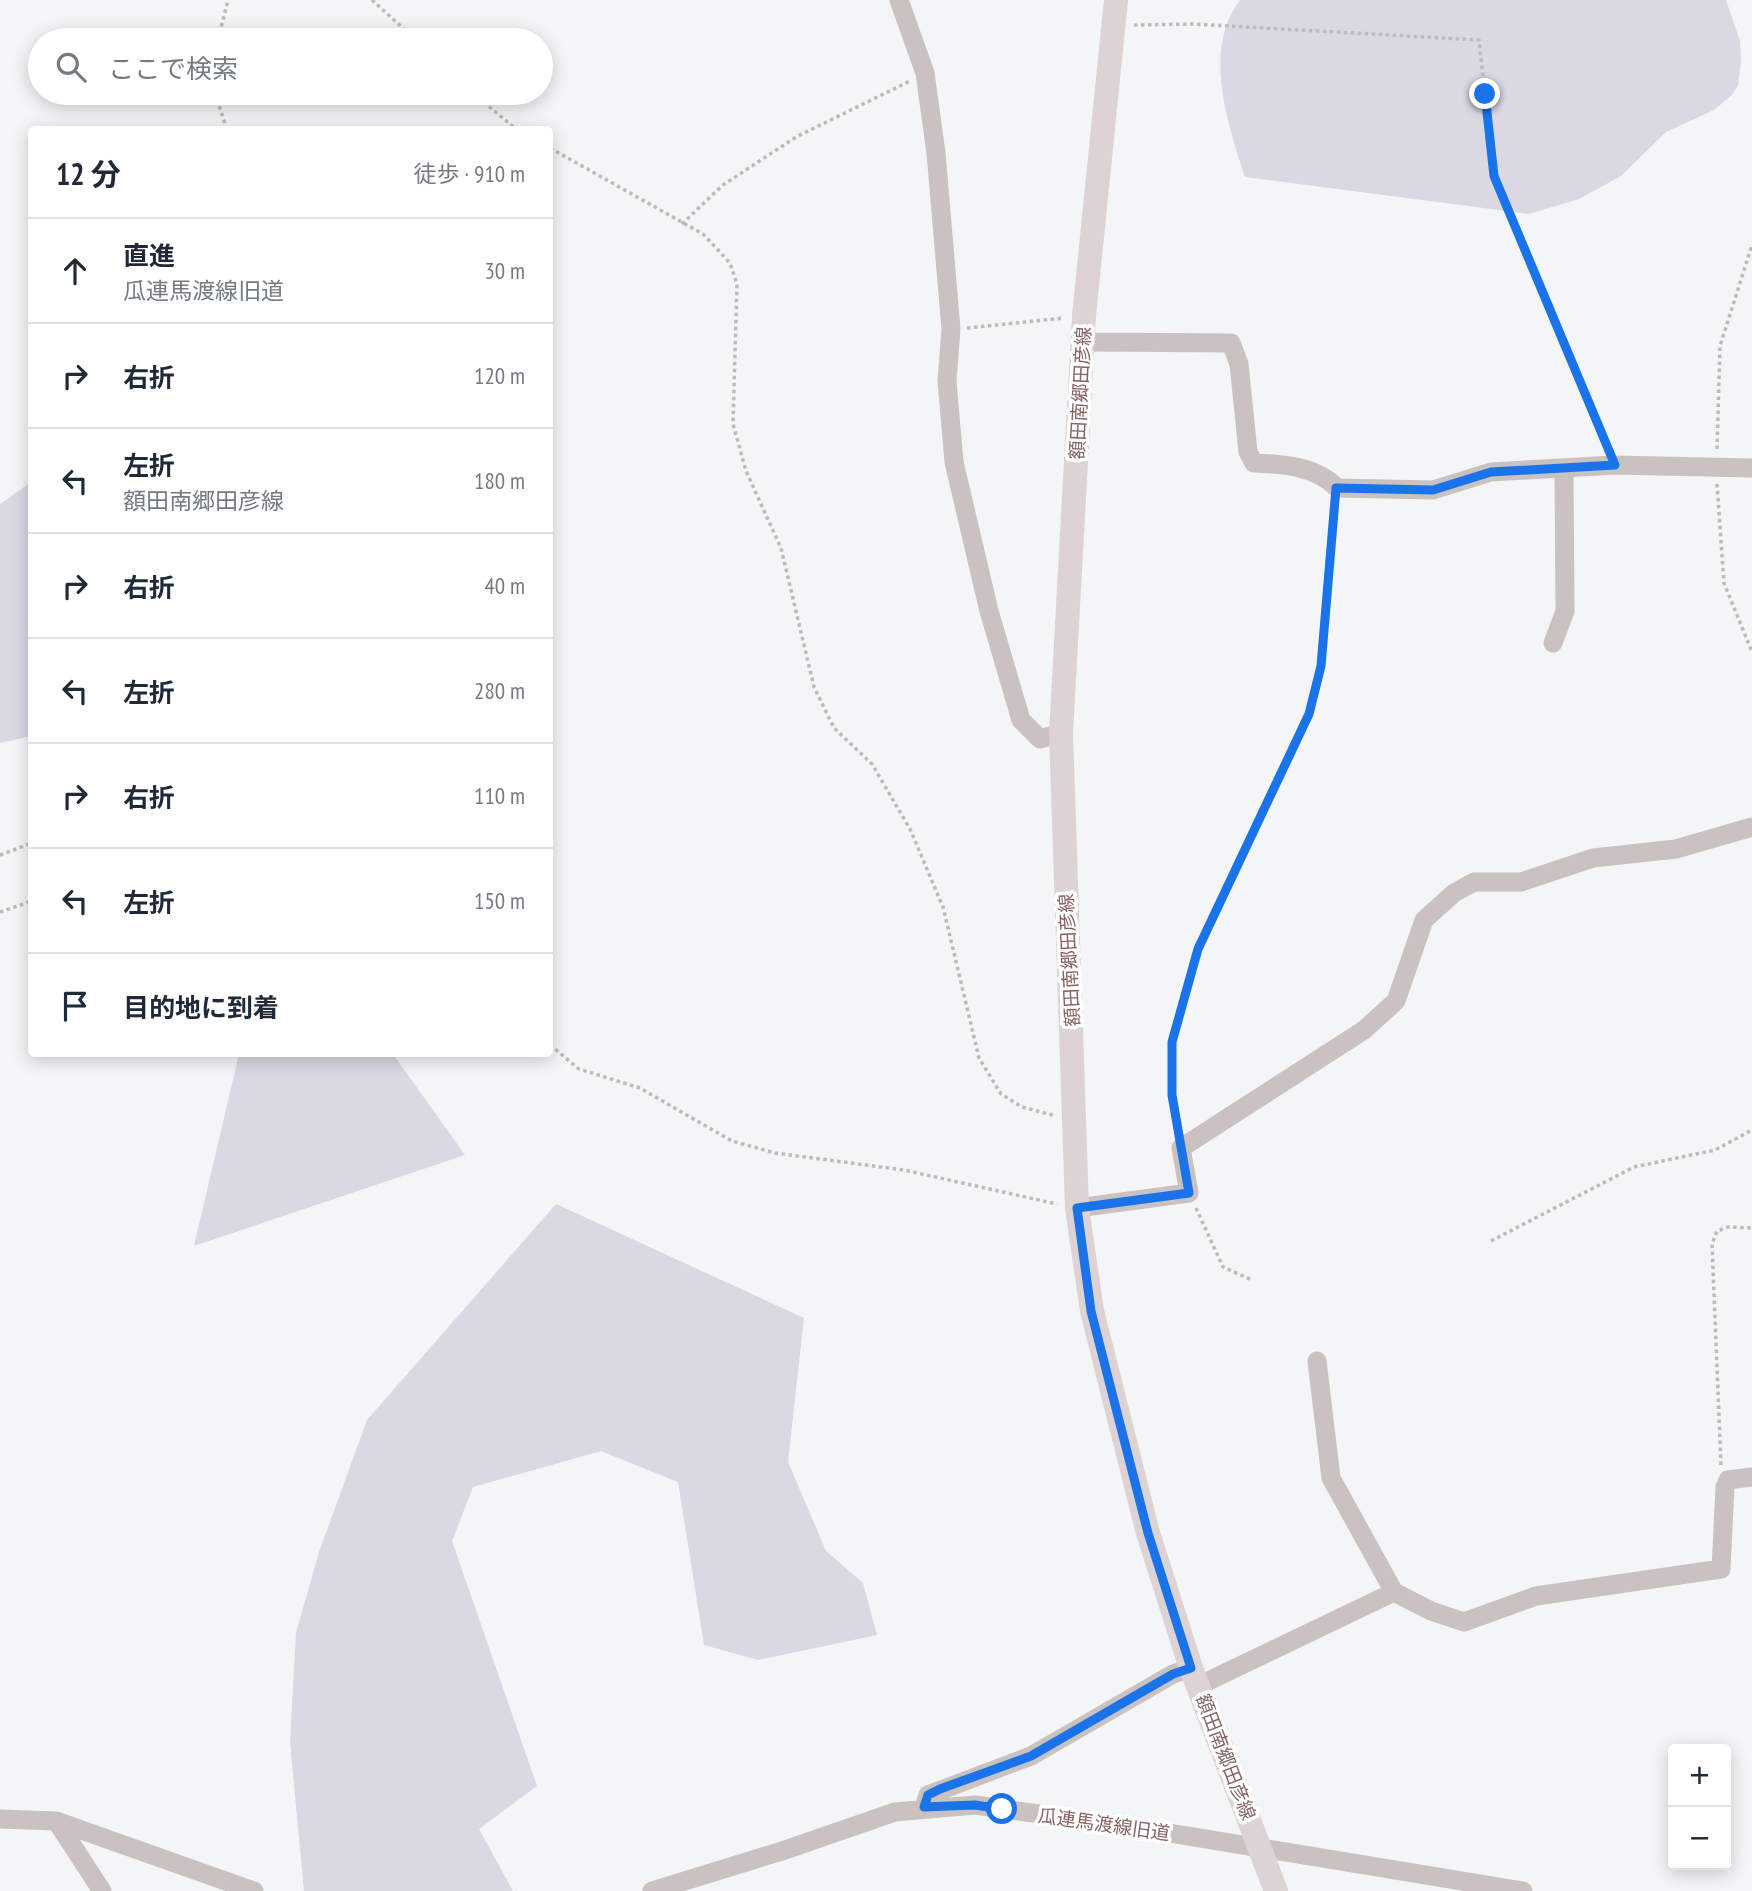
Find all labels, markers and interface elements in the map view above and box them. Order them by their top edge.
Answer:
search box [28,28,553,105]
icon: search [52,48,90,86]
text: ここで検索 [108,52,238,85]
route end [1469,78,1500,109]
text: 12 分 [56,154,121,193]
text: 徒歩 · 910 m [413,159,525,188]
text: 直進 [123,239,175,272]
icon: ahead [56,252,94,290]
text: 30 m [484,256,525,285]
text: 瓜連馬渡線旧道 [123,276,284,305]
street label: 額田南郷田彦線 [1065,326,1095,460]
icon: right [56,357,94,395]
text: 右折 [123,361,175,394]
text: 120 m [474,361,525,390]
text: 左折 [123,449,175,482]
icon: left [56,462,94,500]
text: 180 m [474,466,525,495]
text: 額田南郷田彦線 [123,486,284,515]
icon: right [56,567,94,605]
text: 右折 [123,571,175,604]
text: 40 m [484,571,525,600]
icon: left [56,672,94,710]
text: 左折 [123,676,175,709]
text: 280 m [474,676,525,705]
icon: right [56,777,94,815]
text: 右折 [123,781,175,814]
text: 110 m [474,781,525,810]
icon: left [56,882,94,920]
text: 左折 [123,886,175,919]
text: 150 m [474,886,525,915]
street label: 額田南郷田彦線 [1054,893,1084,1027]
icon: arrive [56,987,94,1025]
text: 目的地に到着 [123,991,279,1024]
street label: 額田南郷田彦線 [1191,1691,1261,1823]
map controls [1668,1744,1731,1870]
button: + [1668,1744,1731,1807]
route start [986,1793,1017,1824]
street label: 瓜連馬渡線旧道 [1036,1803,1172,1845]
button: − [1668,1807,1731,1870]

